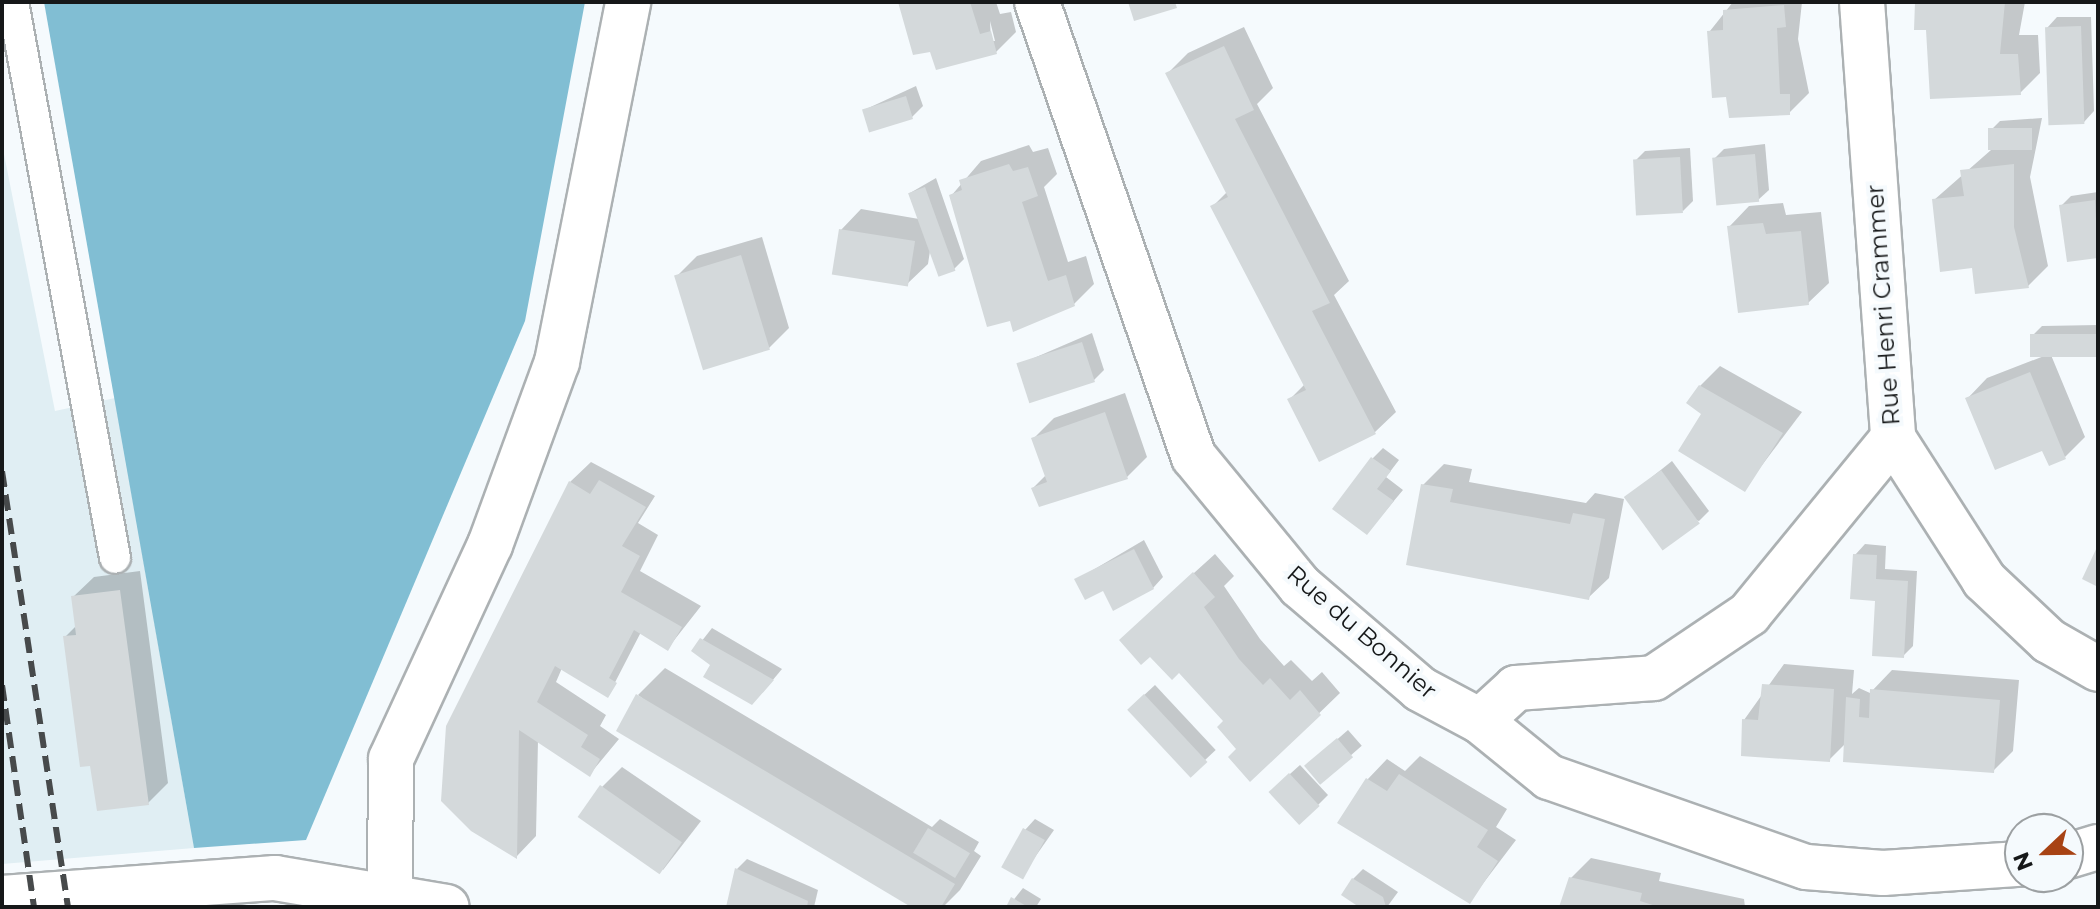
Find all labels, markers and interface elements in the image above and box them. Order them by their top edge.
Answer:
street label: Rue Henri Crammer [1860,184,1906,426]
street label: Rue du Bonnier [1281,559,1443,705]
north arrow [2004,813,2084,893]
text: N [2007,848,2039,875]

